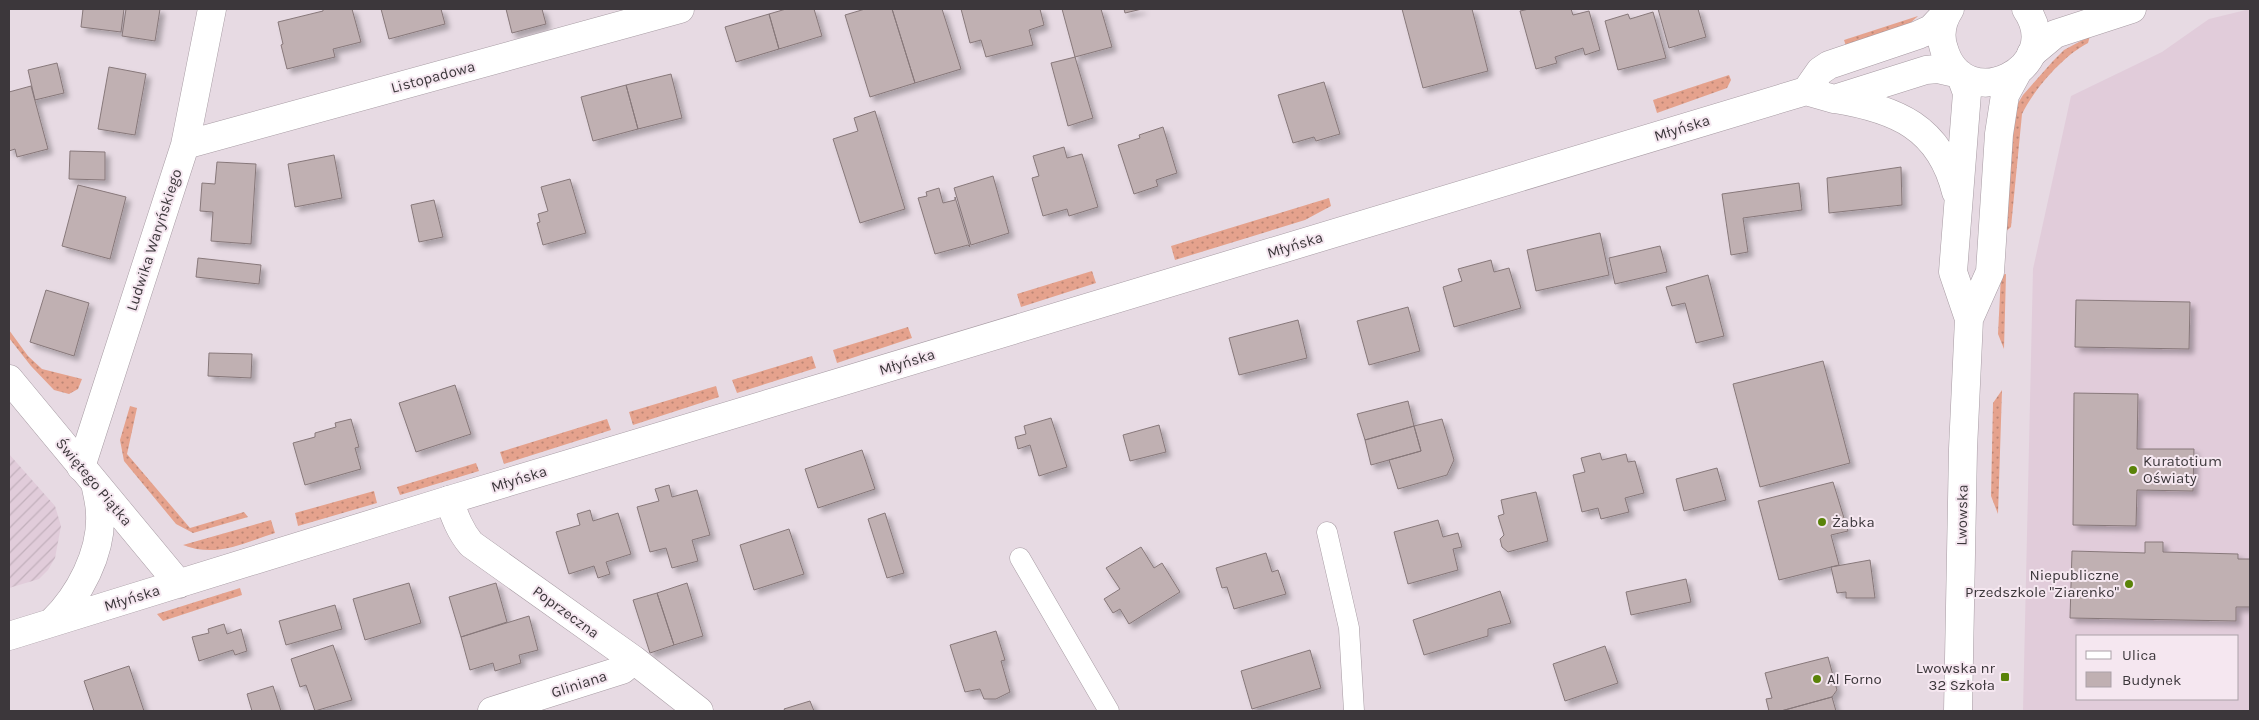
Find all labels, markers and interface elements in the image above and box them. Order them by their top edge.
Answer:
street label: Listopadowa [389,57,477,97]
street label: Młyńska [1652,111,1712,145]
street label: Ludwika Waryńskiego [123,167,185,313]
street label: Młyńska [1265,228,1325,262]
street label: Młyńska [877,345,937,379]
street label: Świętego Piątka [52,434,136,530]
place label: Kuratotium Oświaty [2143,452,2222,487]
street label: Młyńska [489,462,549,496]
marker: Kuratotium Oświaty [2127,464,2139,476]
street label: Lwowska [1952,484,1972,546]
place label: Żabka [1832,513,1875,531]
marker: Żabka [1816,516,1828,528]
place label: Niepubliczne Przedszkole "Ziarenko" [1965,566,2119,601]
marker: Niepubliczne Przedszkole "Ziarenko" [2123,578,2135,590]
street label: Młyńska [102,581,162,615]
street label: Poprzeczna [529,582,603,642]
legend [2076,635,2239,700]
text: Ulica [2122,646,2156,664]
place label: Lwowska nr 32 Szkoła [1916,659,1996,694]
street label: Gliniana [549,667,609,701]
place label: Al Forno [1827,670,1882,688]
marker: Lwowska nr 32 Szkoła [1999,671,2011,683]
text: Budynek [2122,671,2181,689]
marker: Al Forno [1811,673,1823,685]

